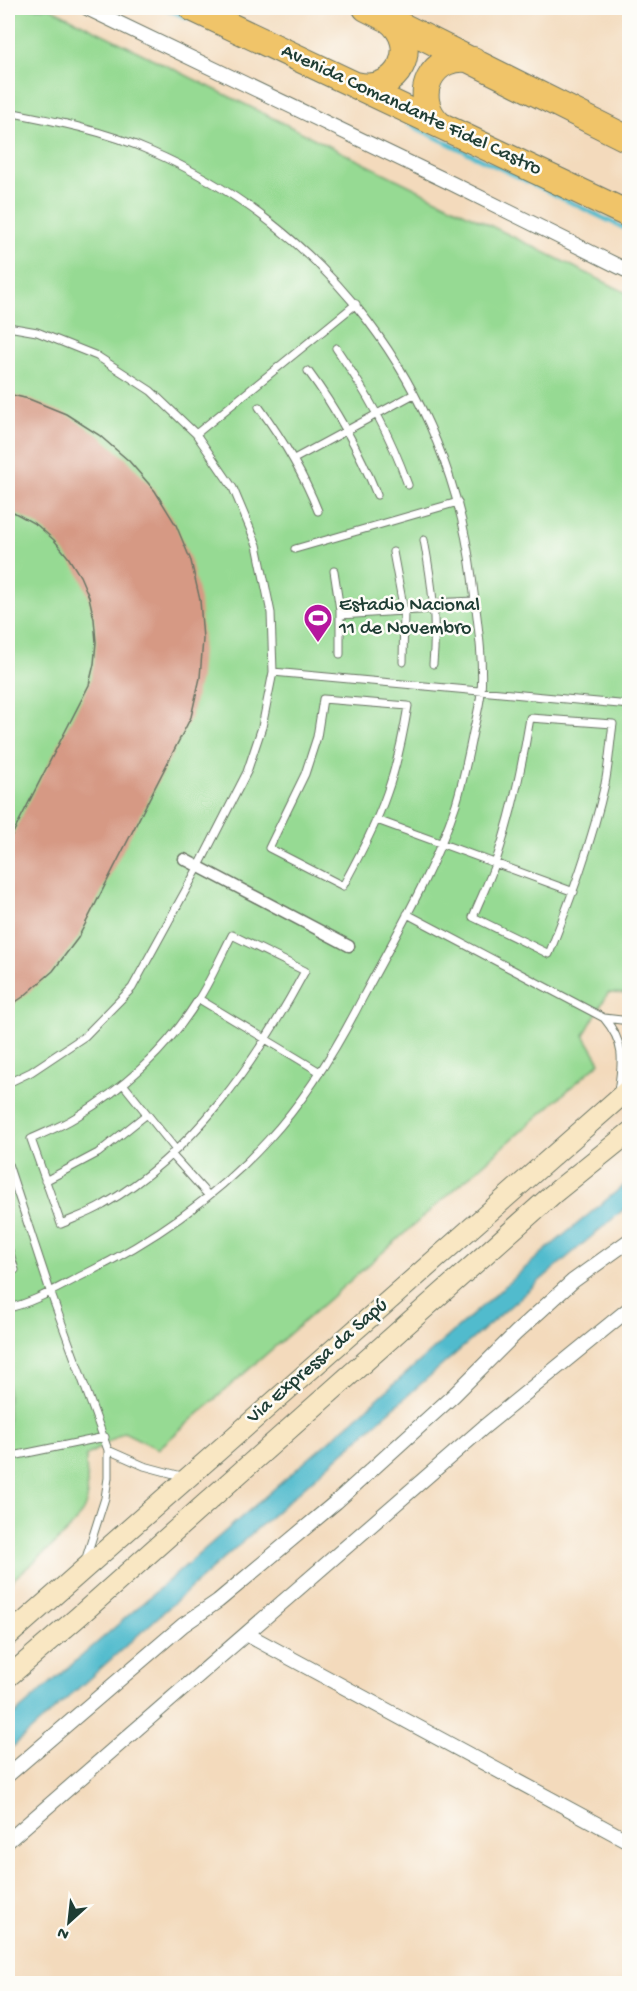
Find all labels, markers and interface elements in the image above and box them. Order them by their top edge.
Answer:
street label: Avenida Comandante Fidel Castro [277,40,545,182]
place label: Estadio Nacional 11 de Novembro [338,595,480,641]
sports icon: Estadio Nacional 11 de Novembro [302,602,334,644]
street label: Via Expressa da Sapú [242,1294,394,1430]
north arrow [39,1892,99,1952]
text: N [54,1921,73,1943]

